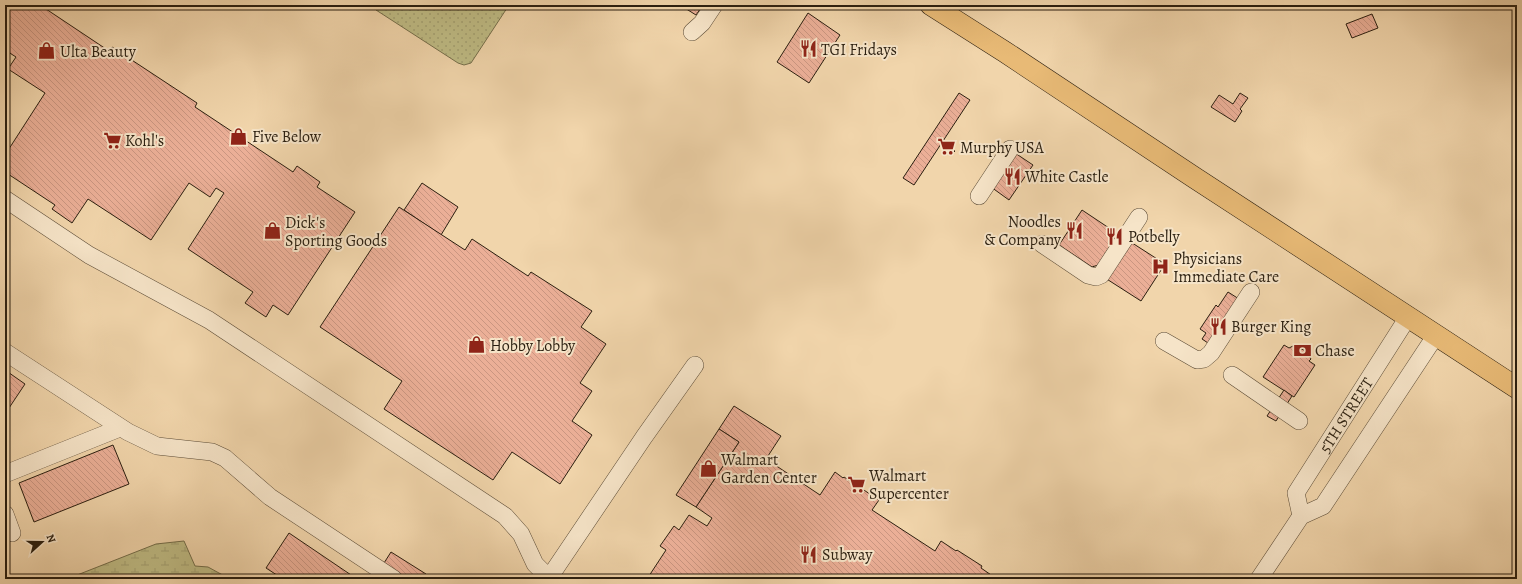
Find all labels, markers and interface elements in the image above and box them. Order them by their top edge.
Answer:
restaurant icon: TGI Fridays [798,39,818,59]
place label: TGI Fridays [821,39,897,61]
shop icon: Ulta Beauty [37,41,57,61]
place label: Ulta Beauty [60,41,137,63]
shop icon: Five Below [229,126,249,146]
place label: Five Below [252,126,322,148]
supermarket icon: Kohl's [102,130,122,150]
place label: Kohl's [125,130,164,152]
supermarket icon: Murphy USA [937,137,957,157]
place label: Murphy USA [960,137,1044,159]
restaurant icon: White Castle [1002,166,1022,186]
place label: White Castle [1024,166,1109,188]
place label: Noodles & Company [984,211,1062,251]
place label: Dick's Sporting Goods [285,212,387,252]
restaurant icon: Noodles & Company [1064,220,1084,240]
shop icon: Dick's Sporting Goods [262,221,282,241]
restaurant icon: Potbelly [1105,226,1125,246]
place label: Potbelly [1128,226,1180,248]
place label: Physicians Immediate Care [1173,248,1279,288]
hospital icon: Physicians Immediate Care [1150,257,1170,277]
restaurant icon: Burger King [1208,316,1228,336]
place label: Burger King [1231,316,1311,338]
shop icon: Hobby Lobby [467,335,487,355]
place label: Hobby Lobby [490,335,576,357]
bank icon: Chase [1292,340,1312,360]
place label: Chase [1315,340,1355,362]
street label: 5TH STREET [1314,373,1379,458]
place label: Walmart Garden Center [720,449,817,489]
shop icon: Walmart Garden Center [698,458,718,478]
place label: Walmart Supercenter [868,465,949,505]
supermarket icon: Walmart Supercenter [846,474,866,494]
north arrow [22,522,62,562]
text: N [42,532,59,545]
restaurant icon: Subway [799,544,819,564]
place label: Subway [822,544,873,566]

